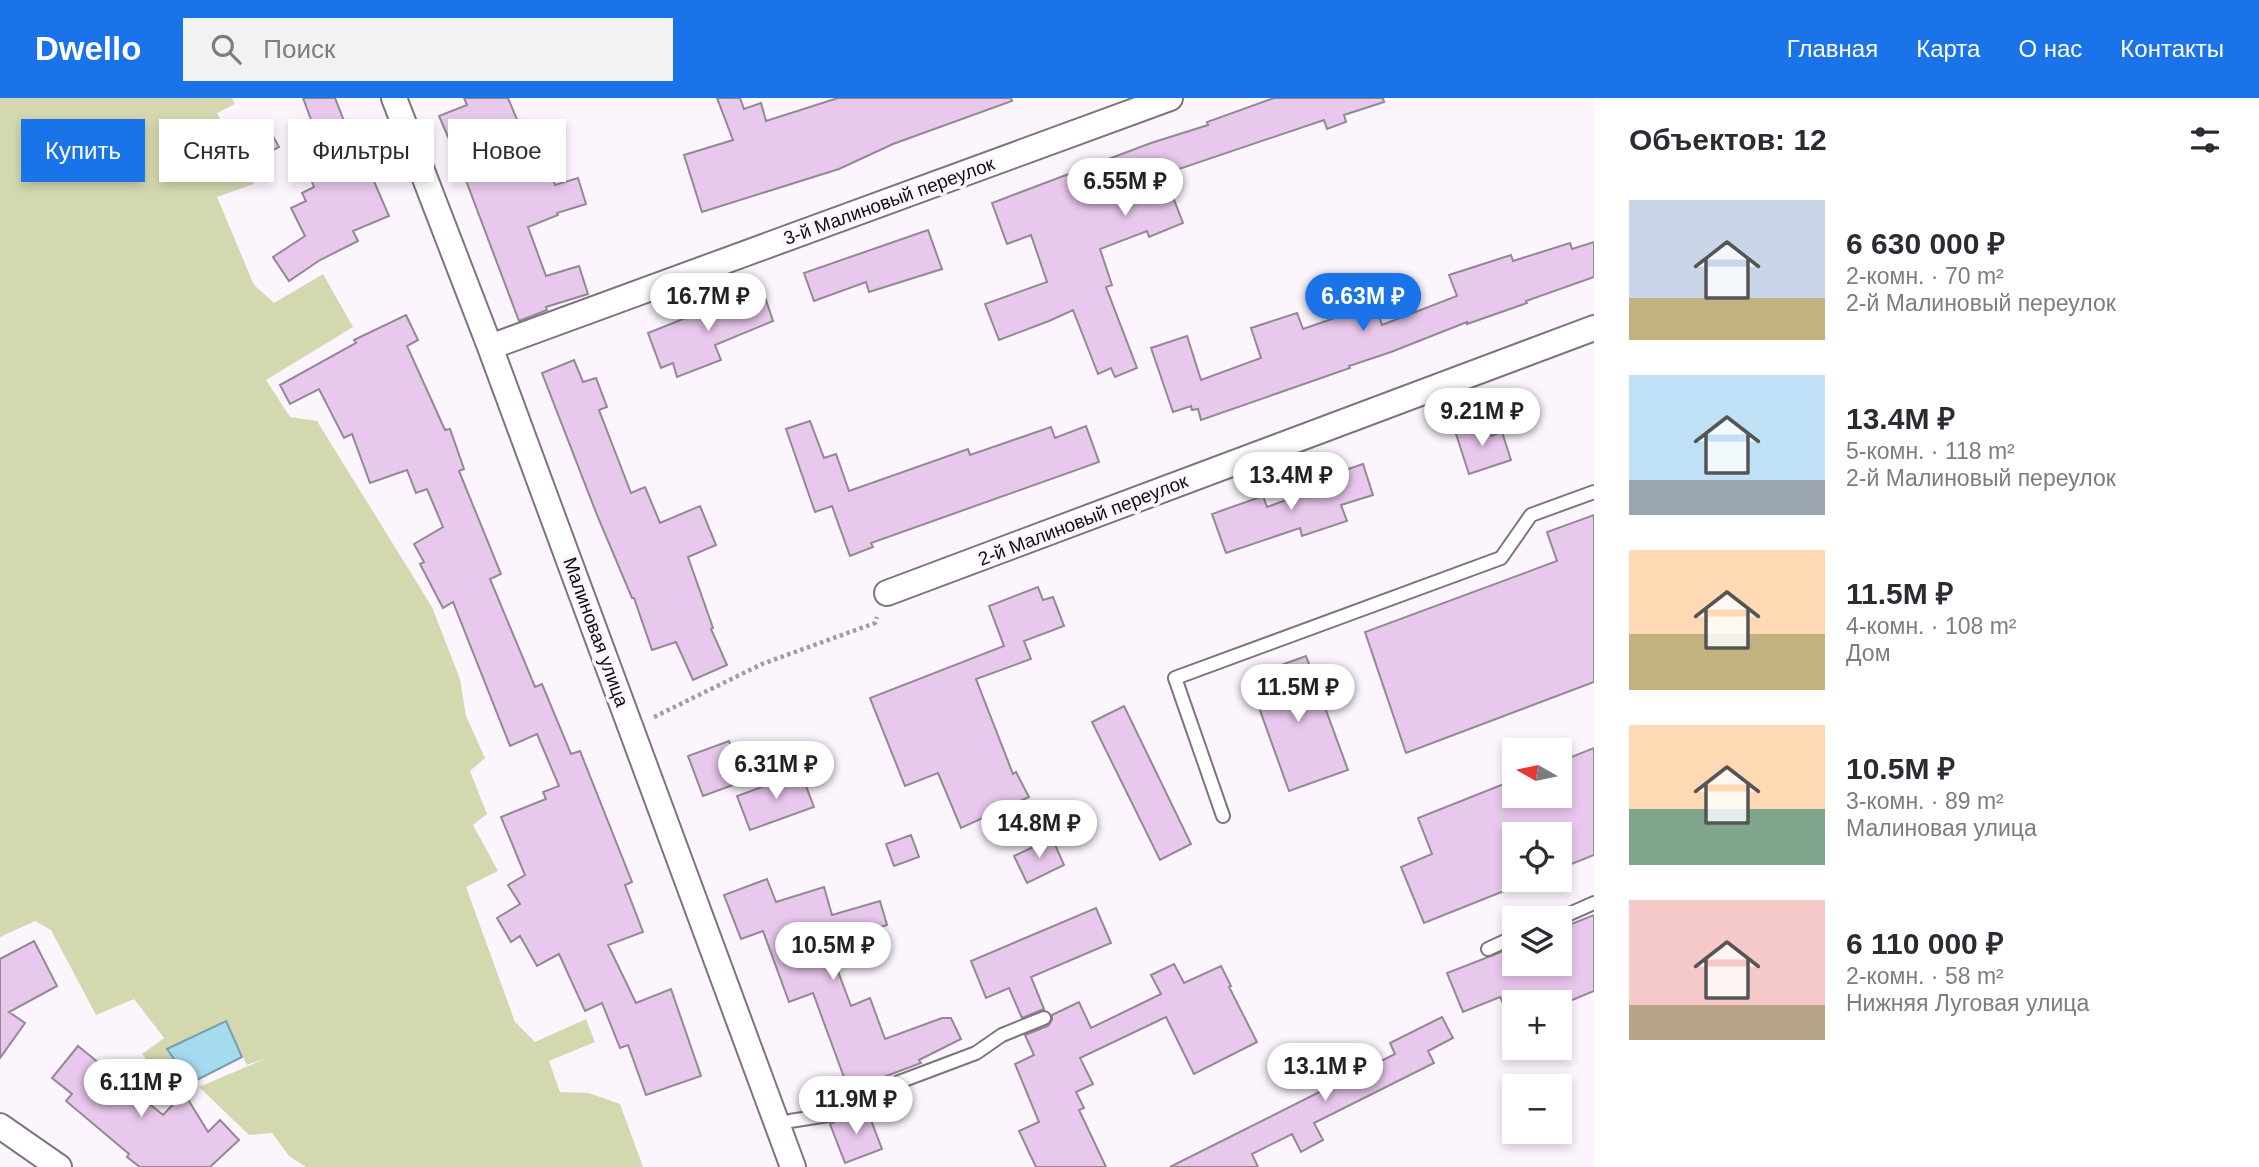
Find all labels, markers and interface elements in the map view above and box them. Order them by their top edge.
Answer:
search box [183,18,673,81]
text: Dwello [35,30,141,67]
icon: search [207,30,245,68]
text: Поиск [263,34,335,64]
text: Главная [1787,35,1878,62]
text: Карта [1916,35,1980,62]
text: О нас [2018,35,2082,62]
text: Контакты [2120,35,2224,62]
chip: Купить [21,119,145,182]
chip: Снять [159,119,274,182]
chip: Фильтры [288,119,434,182]
chip: Новое [448,119,566,182]
icon: filters [2186,121,2224,159]
text: Объектов: 12 [1629,123,1827,156]
street label: 3-й Малиновый переулок [781,153,998,249]
pin: 6.55M ₽ [1060,158,1190,218]
text: 6.55M ₽ [1083,168,1167,194]
text: 6 630 000 ₽ [1846,227,2005,260]
icon: home [1685,228,1769,312]
text: 2-комн. · 70 m² [1846,263,2004,289]
pin: 16.7M ₽ [643,274,773,333]
pin: 6.63M ₽ [1298,274,1428,333]
text: 16.7M ₽ [666,283,750,309]
text: 6.63M ₽ [1321,283,1405,309]
text: 2-й Малиновый переулок [1846,290,2116,316]
pin: 9.21M ₽ [1417,388,1547,448]
text: 9.21M ₽ [1440,398,1524,424]
text: 13.4M ₽ [1846,402,1955,435]
icon: home [1685,403,1769,487]
text: 5-комн. · 118 m² [1846,438,2015,464]
pin: 13.4M ₽ [1226,452,1356,512]
text: 13.4M ₽ [1249,462,1333,488]
text: 2-й Малиновый переулок [1846,465,2116,491]
street label: 2-й Малиновый переулок [975,470,1191,570]
street label: Малиновая улица [559,554,633,710]
text: 11.5M ₽ [1846,577,1954,610]
icon: home [1685,578,1769,662]
text: 4-комн. · 108 m² [1846,613,2017,639]
text: Дом [1846,640,1890,666]
pin: 11.5M ₽ [1233,664,1363,724]
text: 11.5M ₽ [1257,674,1339,700]
north arrow [1502,738,1572,808]
map controls [1502,738,1572,1144]
pin: 6.31M ₽ [711,742,841,801]
text: 6.31M ₽ [734,751,818,777]
text: 10.5M ₽ [1846,752,1955,785]
icon: home [1685,753,1769,837]
text: 3-комн. · 89 m² [1846,788,2004,814]
pin: 14.8M ₽ [974,800,1104,860]
text: 14.8M ₽ [997,810,1081,836]
text: Малиновая улица [1846,815,2037,841]
button: locate [1502,822,1572,892]
button: layers [1502,906,1572,976]
pin: 10.5M ₽ [768,922,898,982]
text: 6 110 000 ₽ [1846,927,2004,960]
icon: home [1685,928,1769,1012]
text: 10.5M ₽ [791,932,875,958]
text: 2-комн. · 58 m² [1846,963,2004,989]
button: + [1502,990,1572,1060]
text: Нижняя Луговая улица [1846,990,2089,1016]
pin: 13.1M ₽ [1260,1044,1390,1103]
text: 13.1M ₽ [1283,1053,1367,1079]
pin: 6.11M ₽ [76,1060,206,1119]
text: 6.11M ₽ [100,1069,182,1095]
button: − [1502,1074,1572,1144]
pin: 11.9M ₽ [791,1076,921,1136]
text: 11.9M ₽ [815,1086,897,1112]

